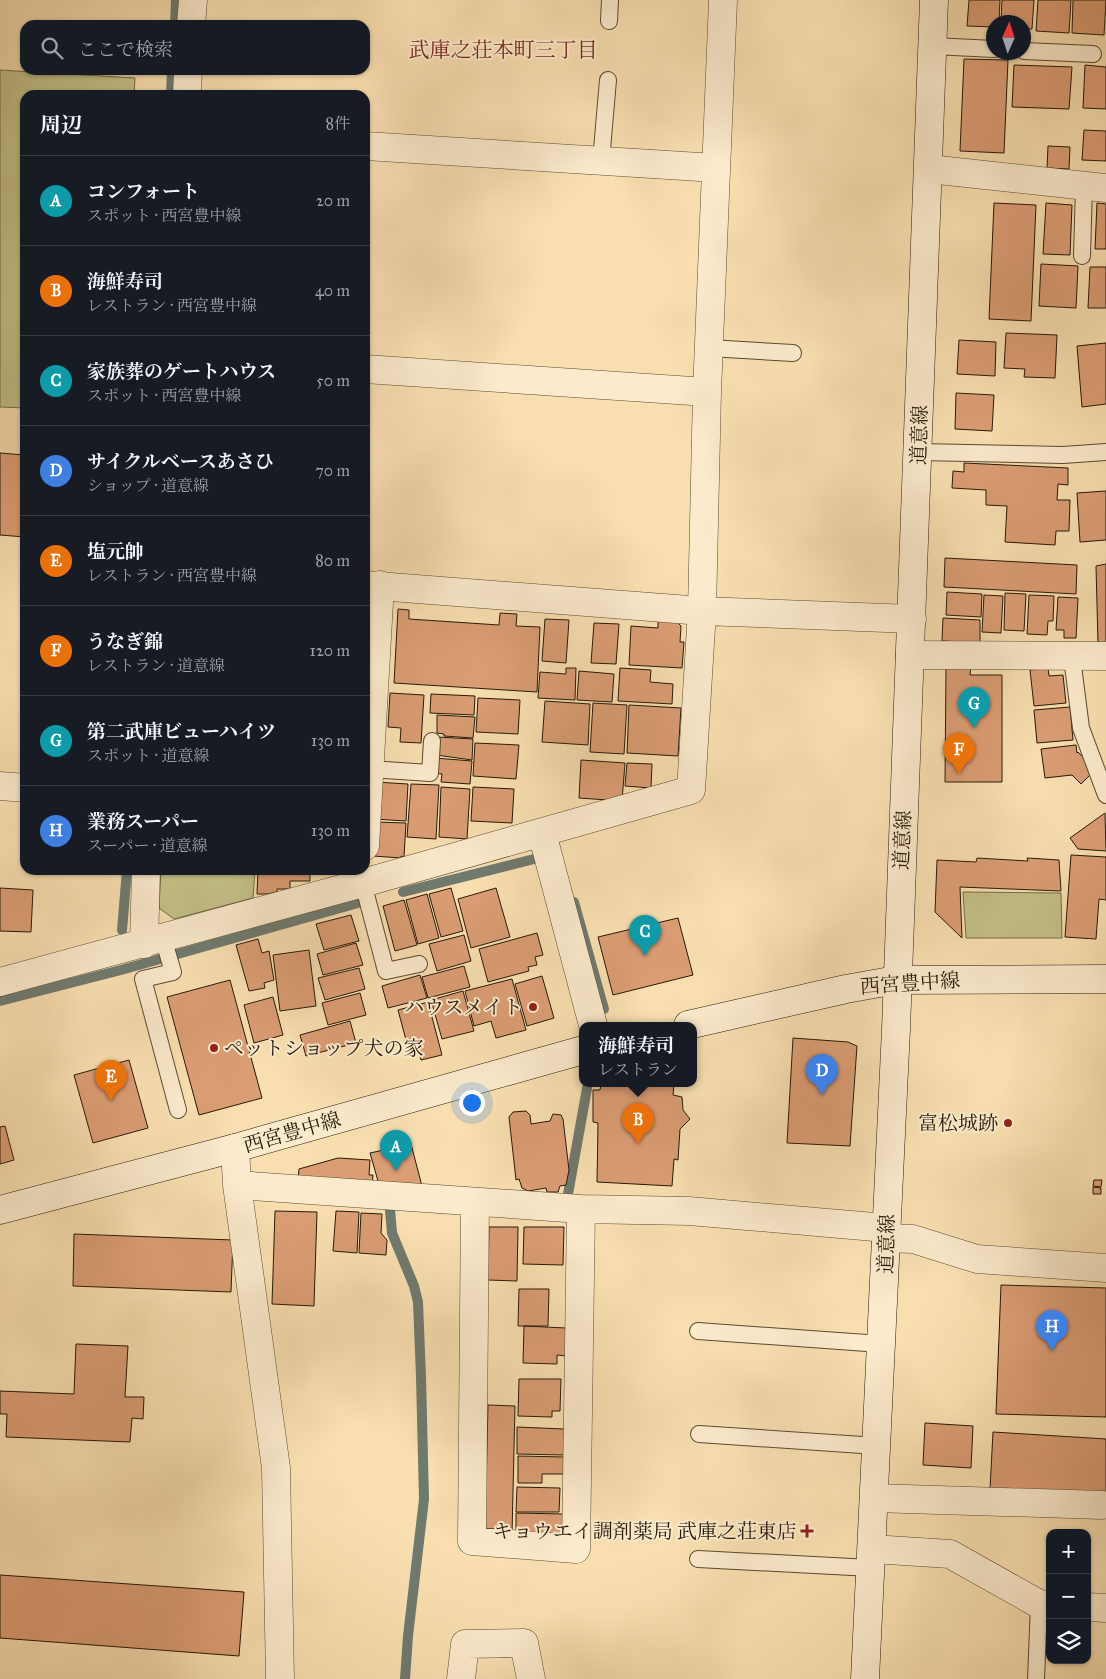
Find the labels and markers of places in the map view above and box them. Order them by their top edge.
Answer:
pin: G [958,687,990,728]
pin: F [943,733,975,774]
pin: C [629,915,661,956]
place label: ハウスメイト [404,995,523,1019]
marker: ハウスメイト [527,1001,539,1013]
place label: ペットショップ犬の家 [224,1036,424,1060]
marker: ペットショップ犬の家 [208,1042,220,1054]
pin: D [806,1054,838,1095]
pin: E [95,1060,127,1101]
pin: B [622,1103,654,1144]
place label: 富松城跡 [918,1111,998,1135]
marker: 富松城跡 [1002,1117,1014,1129]
pin: A [380,1130,412,1171]
pin: H [1036,1310,1068,1351]
place label: キョウエイ調剤薬局 武庫之荘東店 [493,1519,797,1543]
marker: キョウエイ調剤薬局 武庫之荘東店 [801,1525,813,1537]

